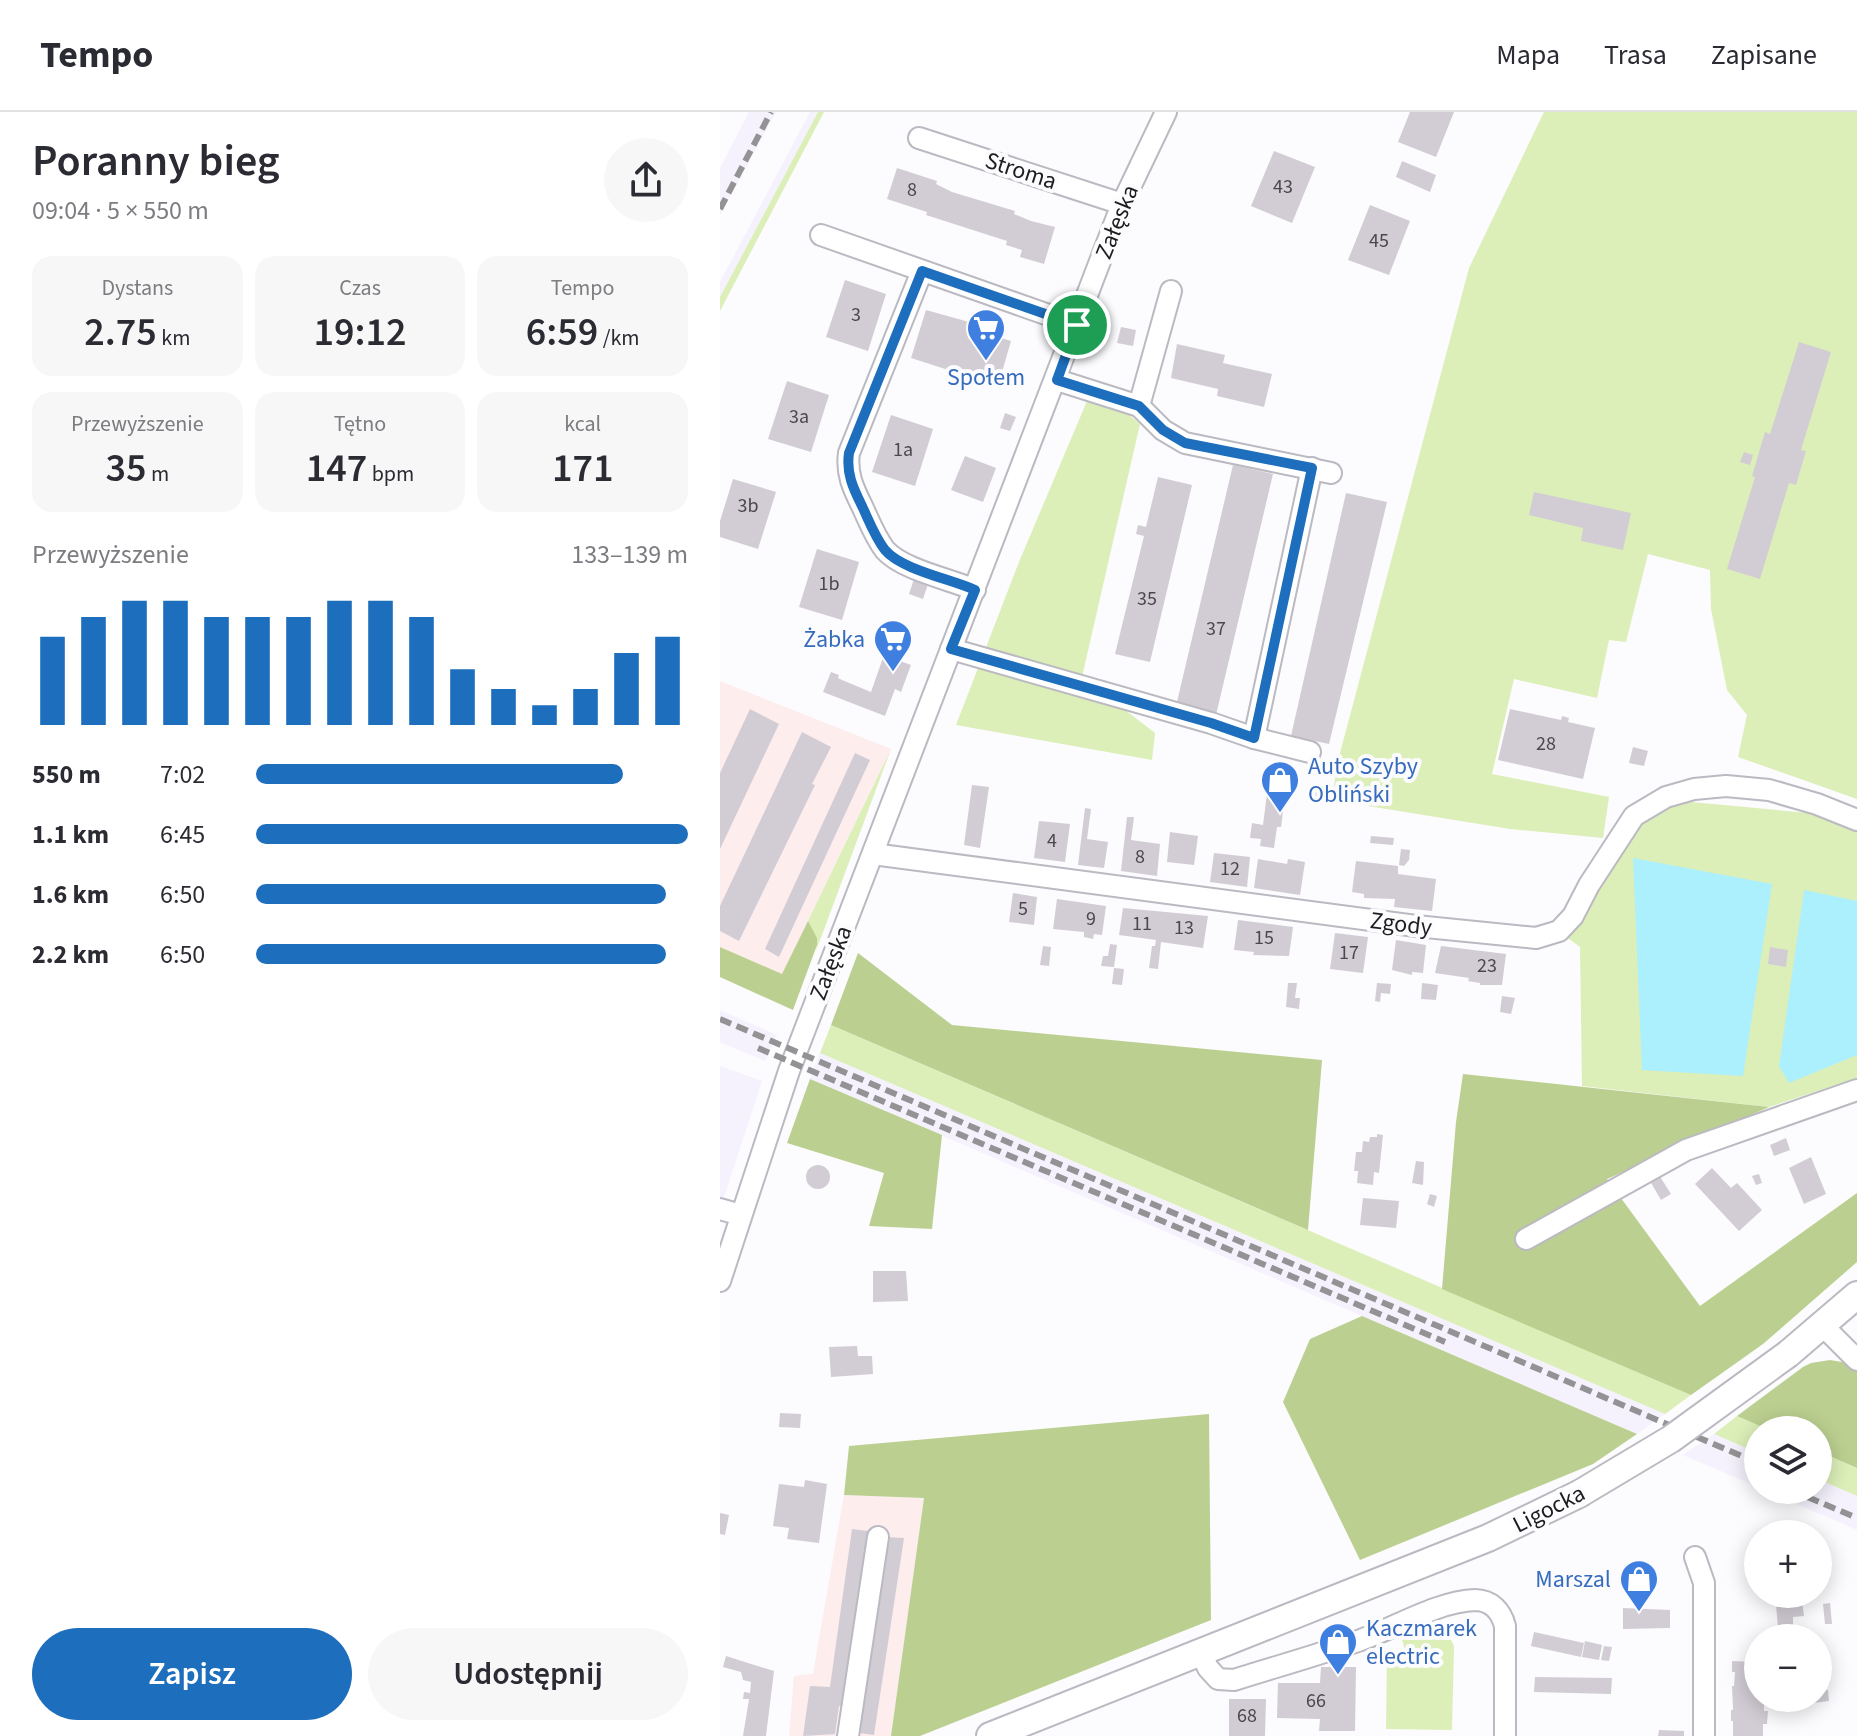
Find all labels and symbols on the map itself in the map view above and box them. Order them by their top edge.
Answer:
street label: Stroma [981,143,1061,199]
house number: 43 [1273,173,1293,201]
house number: 8 [907,176,917,204]
street label: Załęska [1086,180,1148,264]
house number: 45 [1369,227,1389,255]
pin [1043,291,1111,359]
house number: 3 [851,301,861,329]
supermarket icon: Społem [965,307,1007,362]
place label: Społem [947,360,1025,395]
house number: 3a [789,403,809,431]
house number: 1a [893,436,913,464]
house number: 3b [738,492,759,520]
house number: 1b [819,570,840,598]
house number: 35 [1137,585,1157,613]
house number: 37 [1206,615,1226,643]
supermarket icon: Żabka [872,618,914,673]
place label: Żabka [803,622,865,657]
house number: 28 [1536,730,1556,758]
place label: Auto Szyby Obliński [1308,749,1418,812]
shop icon: Auto Szyby Obliński [1259,759,1301,814]
house number: 4 [1047,827,1057,855]
house number: 8 [1135,843,1145,871]
house number: 12 [1220,855,1240,883]
house number: 5 [1018,895,1028,923]
street label: Zgody [1368,903,1434,945]
house number: 9 [1086,905,1096,933]
house number: 11 [1132,910,1152,938]
house number: 13 [1174,914,1194,942]
street label: Załęska [801,921,861,1005]
house number: 15 [1254,924,1274,952]
house number: 17 [1339,939,1359,967]
house number: 23 [1477,952,1497,980]
street label: Ligocka [1507,1476,1591,1542]
shop icon: Marszal [1618,1558,1660,1613]
place label: Marszal [1535,1562,1611,1597]
place label: Kaczmarek electric [1366,1611,1477,1674]
shop icon: Kaczmarek electric [1317,1621,1359,1676]
house number: 66 [1306,1687,1326,1715]
house number: 68 [1237,1702,1257,1730]

